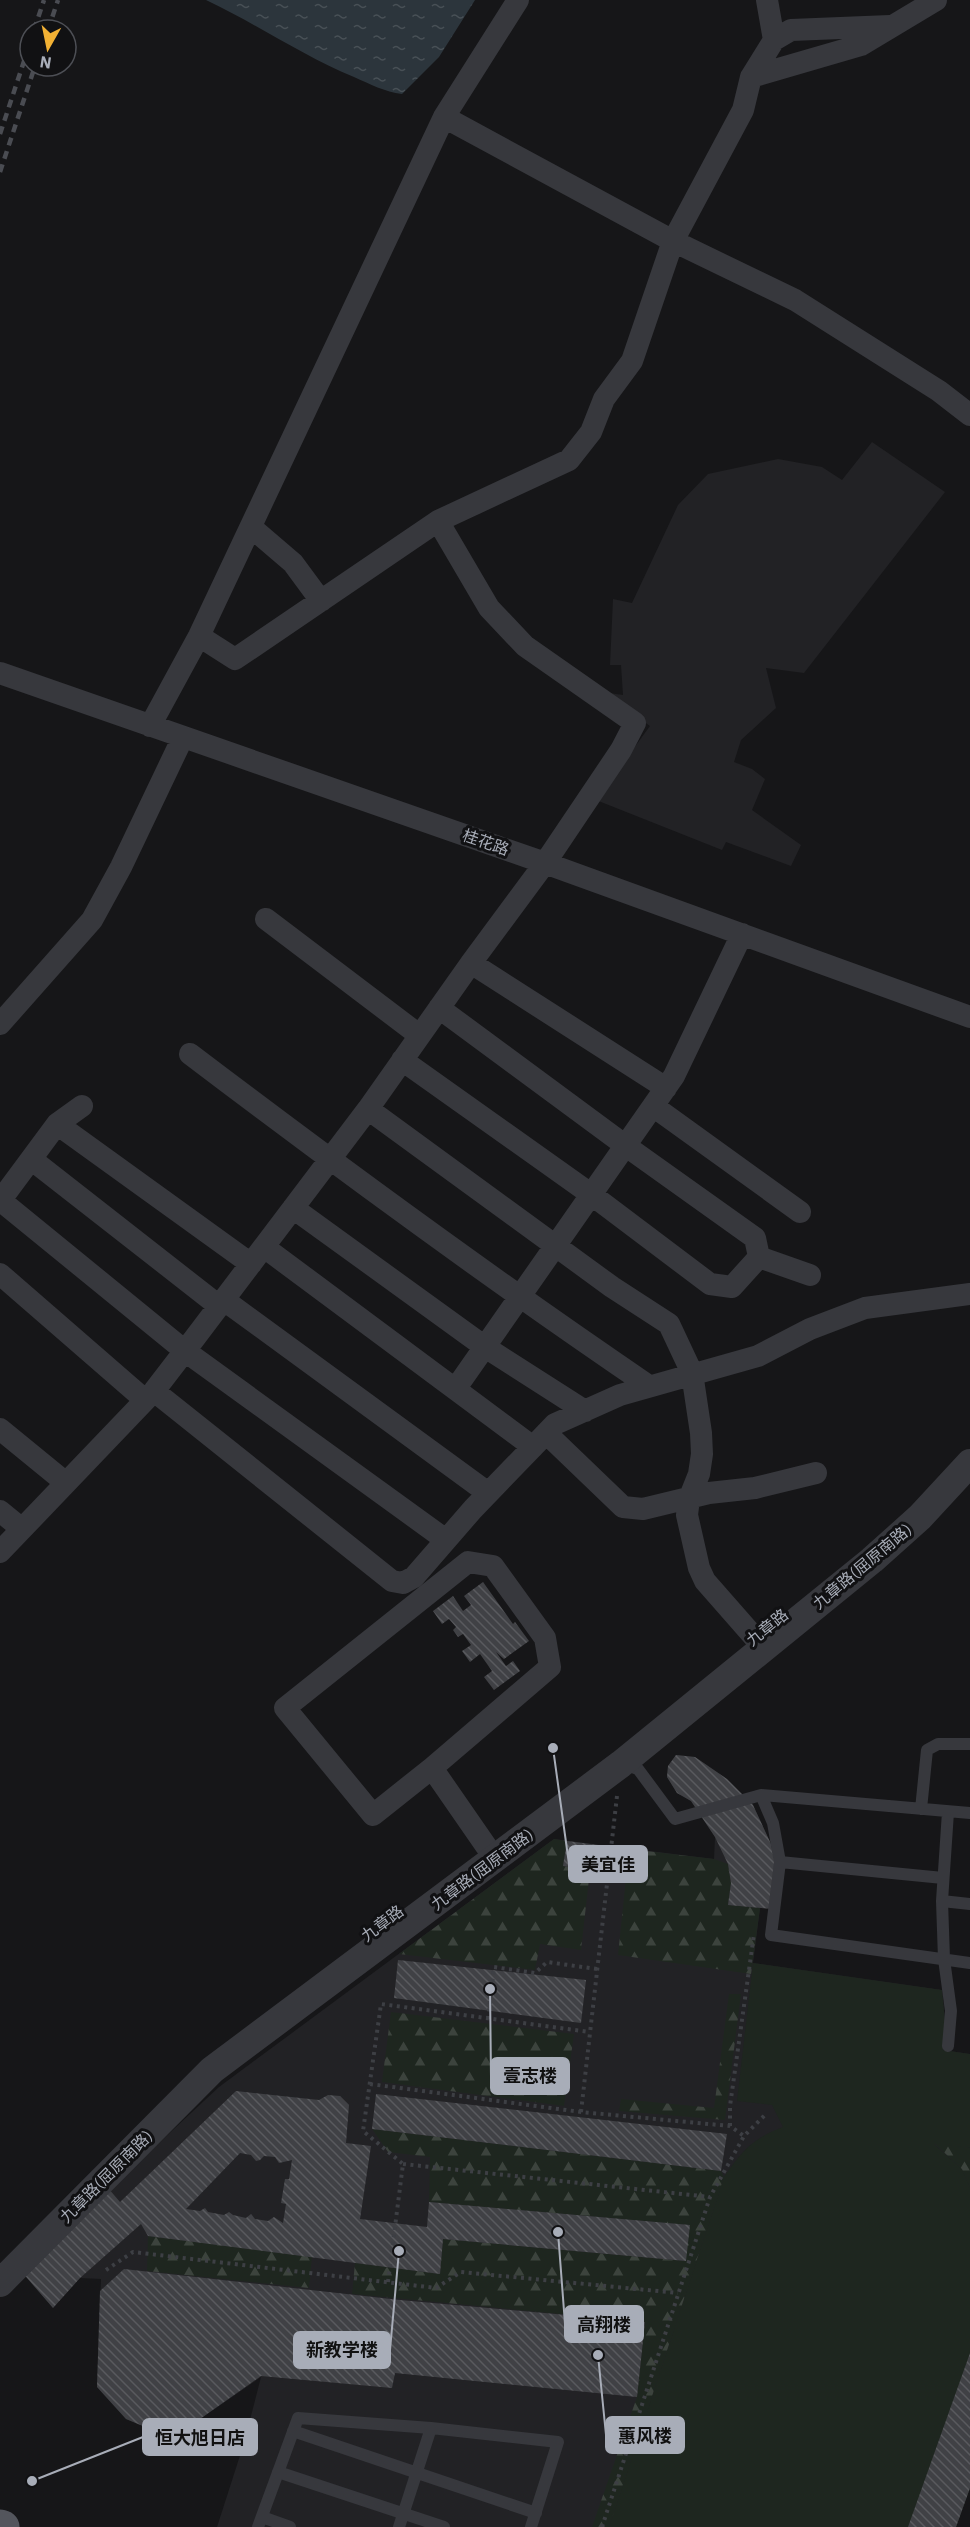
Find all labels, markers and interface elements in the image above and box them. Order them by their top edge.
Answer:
north arrow [18,18,78,78]
text: N [38,52,53,74]
street label: 桂花路 [460,825,512,859]
street label: 九章路(屈原南路) [809,1519,915,1613]
street label: 九章路 [742,1604,792,1650]
street label: 九章路(屈原南路) [427,1824,537,1914]
callout: 美宜佳 [569,1846,647,1882]
text: 美宜佳 [581,1853,635,1876]
street label: 九章路 [357,1901,407,1945]
callout: 壹志楼 [491,2058,569,2094]
text: 壹志楼 [503,2064,557,2087]
street label: 九章路(屈原南路) [56,2126,156,2226]
callout: 高翔楼 [565,2306,643,2342]
text: 高翔楼 [577,2313,631,2336]
callout: 新教学楼 [294,2332,390,2368]
text: 新教学楼 [306,2338,378,2361]
callout: 蕙风楼 [606,2417,684,2453]
callout: 恒大旭日店 [143,2419,257,2455]
text: 蕙风楼 [618,2424,672,2447]
text: 恒大旭日店 [155,2426,245,2449]

